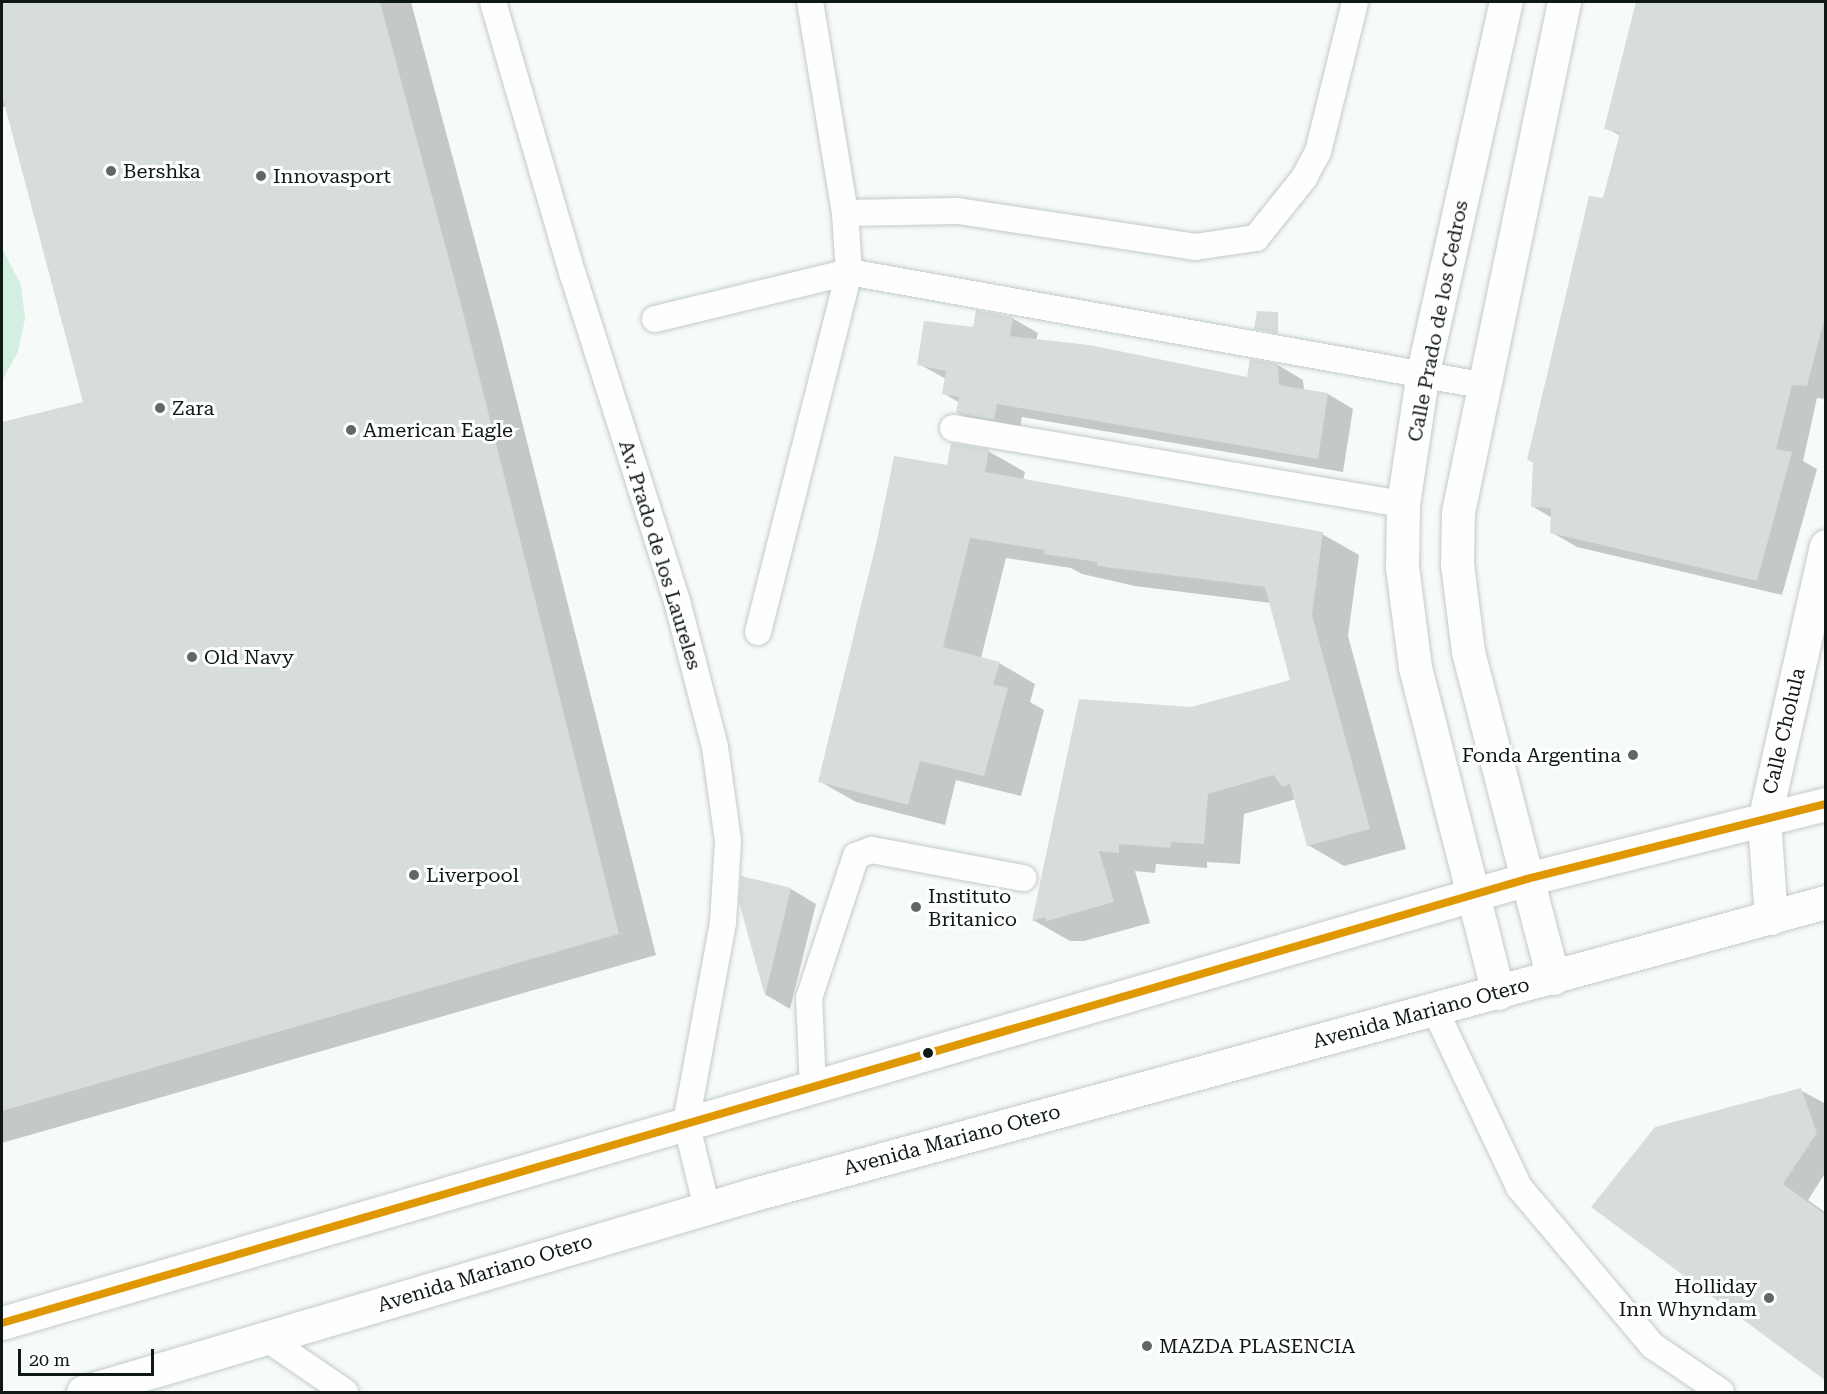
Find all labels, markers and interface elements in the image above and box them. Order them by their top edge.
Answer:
place label: Bershka [123,159,201,183]
marker: Bershka [104,164,118,178]
place label: Innovasport [273,164,391,188]
marker: Innovasport [254,169,268,183]
street label: Calle Prado de los Cedros [1403,198,1473,444]
place label: Zara [172,396,214,420]
marker: Zara [153,401,167,415]
place label: American Eagle [363,418,513,442]
marker: American Eagle [344,423,358,437]
street label: Av. Prado de los Laureles [614,437,706,673]
place label: Old Navy [204,645,294,669]
marker: Old Navy [185,650,199,664]
street label: Calle Cholula [1758,666,1810,796]
place label: Fonda Argentina [1462,743,1621,767]
marker: Fonda Argentina [1626,748,1640,762]
place label: Liverpool [426,863,519,887]
marker: Liverpool [407,868,421,882]
place label: Instituto Britanico [928,884,1017,931]
marker: Instituto Britanico [909,900,923,914]
street label: Avenida Mariano Otero [1310,972,1532,1054]
unlabelled marker [922,1047,934,1059]
street label: Avenida Mariano Otero [841,1099,1063,1181]
street label: Avenida Mariano Otero [375,1229,595,1317]
place label: Holliday Inn Whyndam [1619,1274,1757,1321]
marker: Holliday Inn Whyndam [1762,1291,1776,1305]
place label: MAZDA PLASENCIA [1159,1334,1355,1358]
scale bar [21,1337,158,1375]
marker: MAZDA PLASENCIA [1140,1339,1154,1353]
text: 20 m [29,1349,70,1370]

